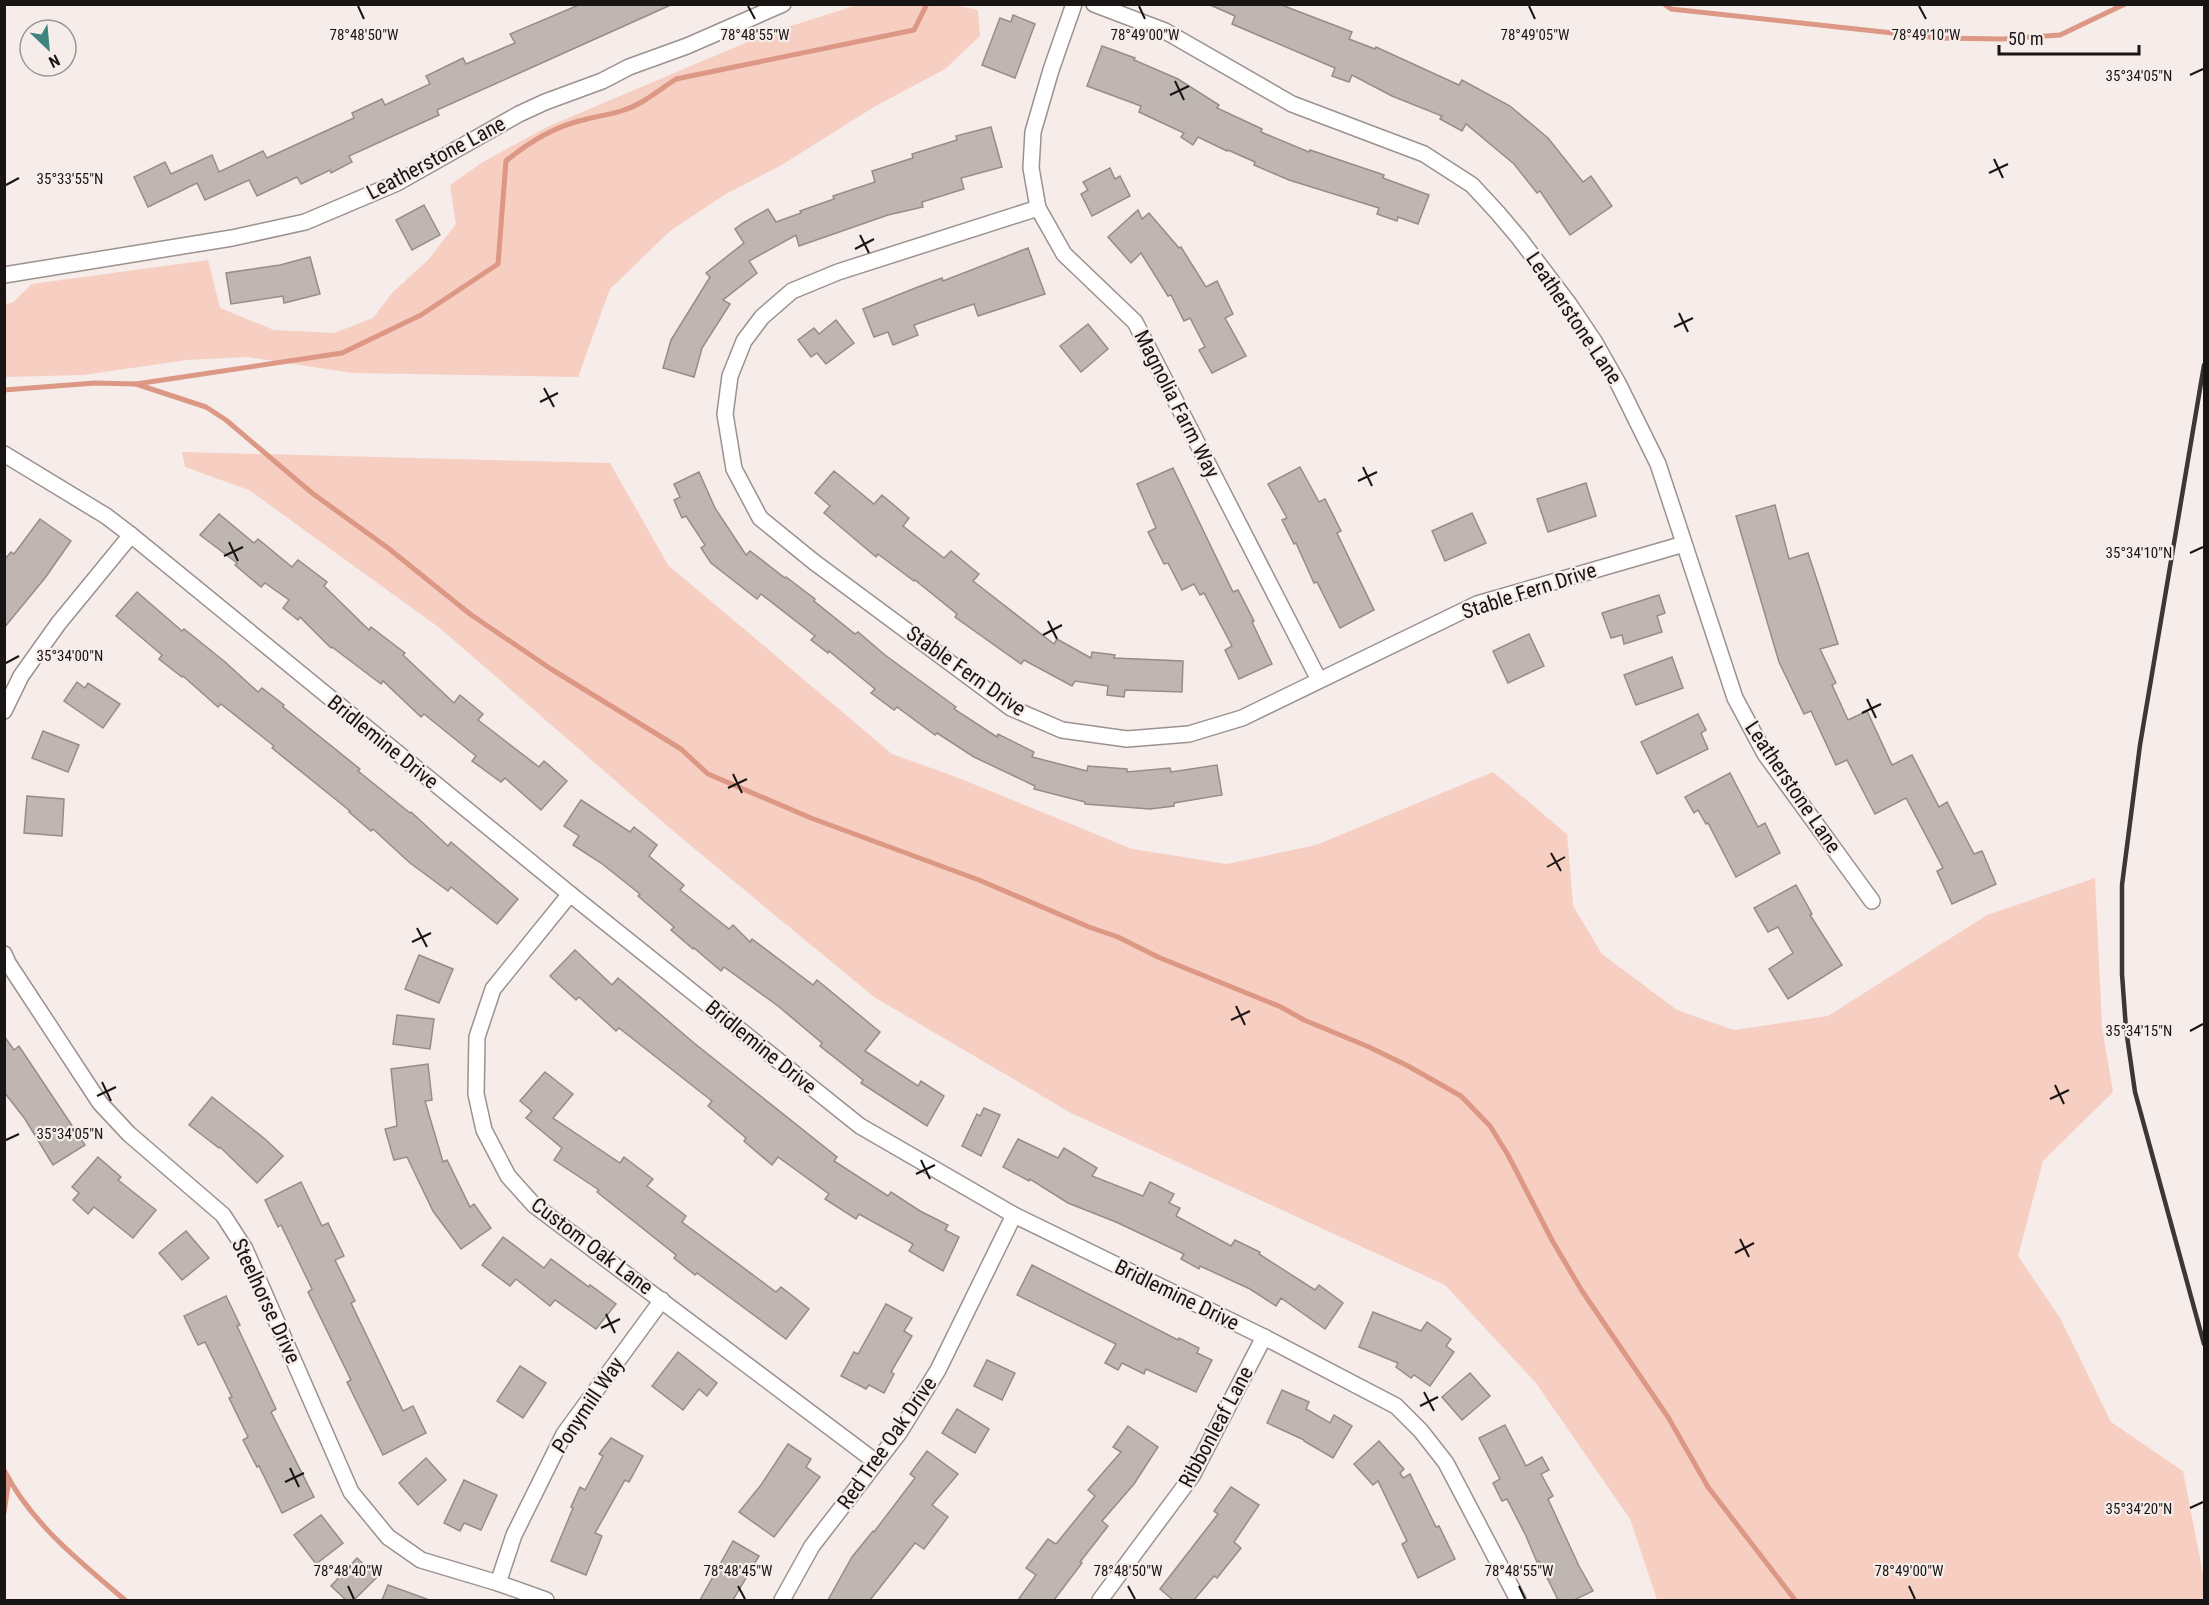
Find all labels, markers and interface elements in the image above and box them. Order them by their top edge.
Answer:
north arrow [18,18,78,78]
scale bar [1999,18,2138,56]
text: 78°48'50"W [330,26,399,44]
text: 78°48'55"W [721,26,790,44]
text: 78°49'00"W [1111,26,1180,44]
text: 78°49'05"W [1501,26,1570,44]
text: 78°49'10"W [1892,26,1961,44]
text: 50 m [2008,28,2043,49]
text: N [46,50,63,72]
text: 35°34'05"N [2106,67,2172,85]
street label: Leatherstone Lane [363,111,510,205]
text: 35°33'55"N [37,170,103,188]
street label: Leatherstone Lane [1521,248,1627,388]
street label: Magnolia Farm Way [1129,326,1225,482]
text: 35°34'10"N [2106,544,2172,562]
street label: Stable Fern Drive [1459,558,1599,624]
street label: Stable Fern Drive [902,621,1030,721]
text: 35°34'00"N [37,647,103,665]
street label: Bridlemine Drive [323,690,443,794]
street label: Leatherstone Lane [1740,717,1846,857]
street label: Bridlemine Drive [701,995,821,1099]
text: 35°34'15"N [2106,1022,2172,1040]
text: 35°34'05"N [37,1125,103,1143]
street label: Custom Oak Lane [527,1193,658,1300]
street label: Steelhorse Drive [227,1235,305,1367]
street label: Bridlemine Drive [1111,1255,1243,1335]
street label: Ponymill Way [547,1352,629,1457]
street label: Ribbonleaf Lane [1174,1362,1258,1492]
street label: Red Tree Oak Drive [833,1372,942,1514]
text: 35°34'20"N [2106,1500,2172,1518]
text: 78°48'40"W [314,1562,383,1580]
text: 78°48'45"W [704,1562,773,1580]
text: 78°48'50"W [1094,1562,1163,1580]
text: 78°48'55"W [1485,1562,1554,1580]
text: 78°49'00"W [1875,1562,1944,1580]

